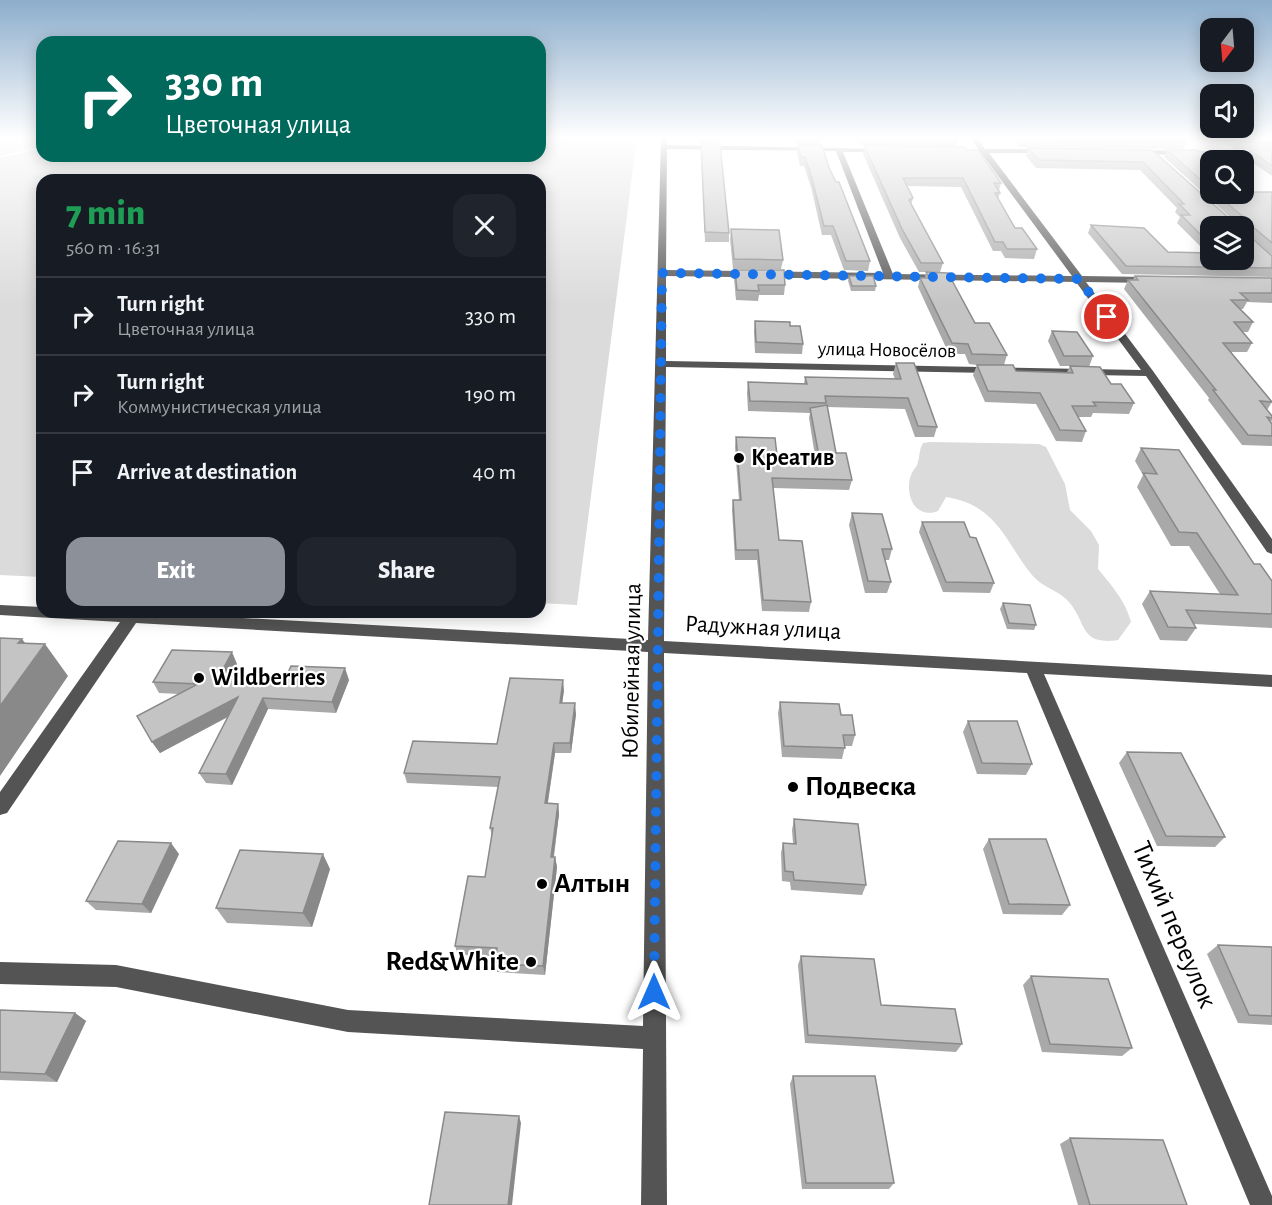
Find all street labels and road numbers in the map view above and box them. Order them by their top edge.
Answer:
street label: улица Новосёлов [817,339,956,361]
street label: Юбилейная улица [618,583,646,759]
street label: Радужная улица [684,612,842,644]
street label: Тихий переулок [1126,838,1222,1012]

